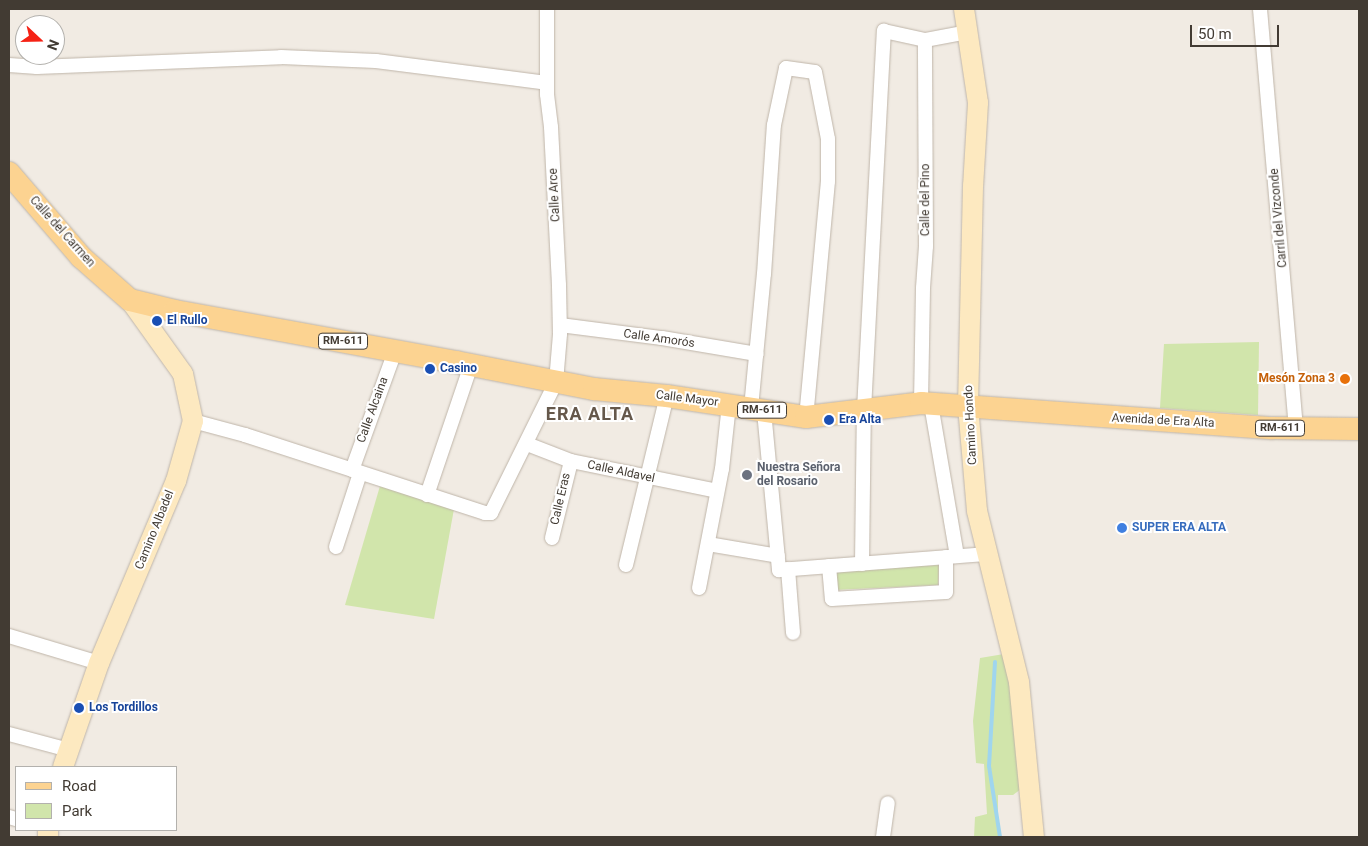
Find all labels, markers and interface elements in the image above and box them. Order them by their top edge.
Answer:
north arrow [15,15,65,65]
scale bar [1193,15,1282,47]
text: 50 m [1198,25,1232,43]
text: N [44,38,62,52]
street label: Calle del Pino [919,164,933,236]
street label: Calle Arce [546,168,564,222]
street label: Carril del Vizconde [1267,168,1291,268]
street label: Calle del Carmen [26,194,98,270]
place label: El Rullo [167,314,207,328]
marker: El Rullo [151,315,163,327]
street label: Calle Amorós [622,327,696,351]
road number: RM-611 [318,332,368,350]
place label: Casino [440,362,477,376]
marker: Casino [424,363,436,375]
place label: Mesón Zona 3 [1258,372,1335,386]
marker: Mesón Zona 3 [1339,373,1351,385]
street label: Calle Alcaina [354,375,392,445]
street label: Camino Hondo [962,385,980,465]
street label: Calle Mayor [655,388,719,410]
road number: RM-611 [737,402,787,418]
district label: ERA ALTA [545,403,635,425]
street label: Avenida de Era Alta [1111,411,1215,431]
place label: Era Alta [839,413,881,427]
marker: Era Alta [823,414,835,426]
road number: RM-611 [1255,419,1305,436]
street label: Calle Aldavel [586,458,656,486]
place label: Nuestra Señora del Rosario [757,461,840,489]
marker: Nuestra Señora del Rosario [741,469,753,481]
street label: Calle Eras [548,472,574,526]
street label: Camino Albadel [133,488,177,572]
place label: SUPER ERA ALTA [1132,521,1226,535]
marker: SUPER ERA ALTA [1116,522,1128,534]
place label: Los Tordillos [89,701,158,715]
marker: Los Tordillos [73,702,85,714]
legend [15,766,178,831]
text: Road [62,777,96,795]
text: Park [62,802,92,820]

